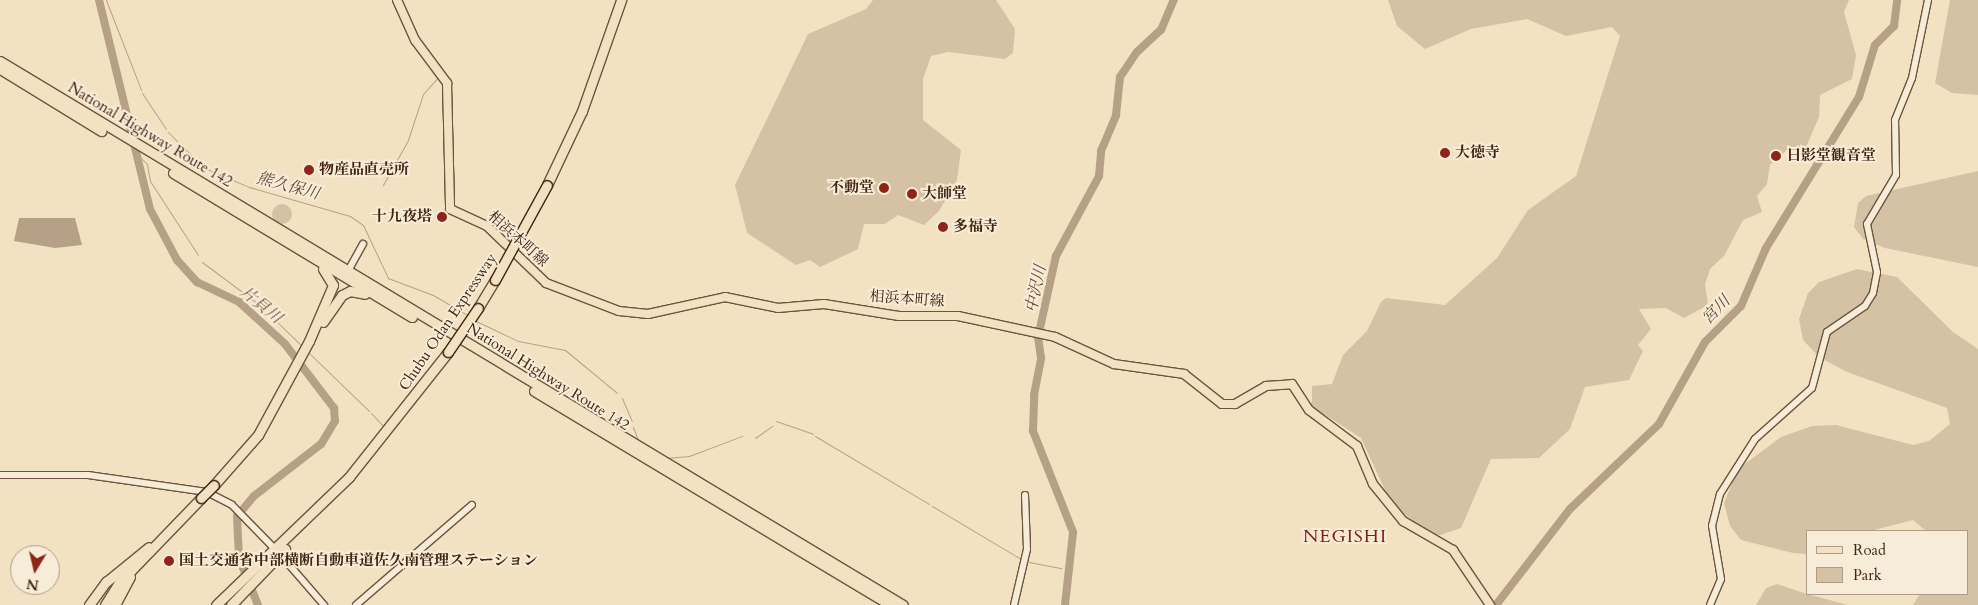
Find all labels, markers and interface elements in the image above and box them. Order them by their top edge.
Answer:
street label: National Highway Route 142 [65,79,235,191]
place label: 大徳寺 [1455,144,1500,162]
marker: 大徳寺 [1439,147,1451,159]
place label: 日影堂観音堂 [1786,147,1876,165]
marker: 日影堂観音堂 [1770,150,1782,162]
place label: 物産品直売所 [319,161,409,179]
marker: 物産品直売所 [303,164,315,176]
water label: 熊久保川 [255,168,321,204]
place label: 不動堂 [829,179,874,197]
marker: 不動堂 [878,182,890,194]
place label: 大師堂 [922,185,967,203]
marker: 大師堂 [906,188,918,200]
street label: 相浜本町線 [484,207,552,271]
place label: 十九夜塔 [372,208,432,226]
marker: 十九夜塔 [436,211,448,223]
place label: 多福寺 [953,218,998,236]
marker: 多福寺 [937,221,949,233]
street label: Chubu Odan Expressway [395,250,501,394]
water label: 中沢川 [1022,264,1050,314]
water label: 片貝川 [236,282,286,328]
street label: 相浜本町線 [869,287,945,311]
water label: 宮川 [1698,292,1734,328]
street label: National Highway Route 142 [463,319,633,435]
district label: NEGISHI [1302,526,1388,548]
legend [1806,530,1968,595]
text: Road [1853,540,1886,560]
north arrow [10,545,60,595]
place label: 国土交通省中部横断自動車道佐久南管理ステーション [179,552,539,570]
marker: 国土交通省中部横断自動車道佐久南管理ステーション [163,555,175,567]
text: Park [1853,565,1882,585]
text: N [25,574,40,595]

